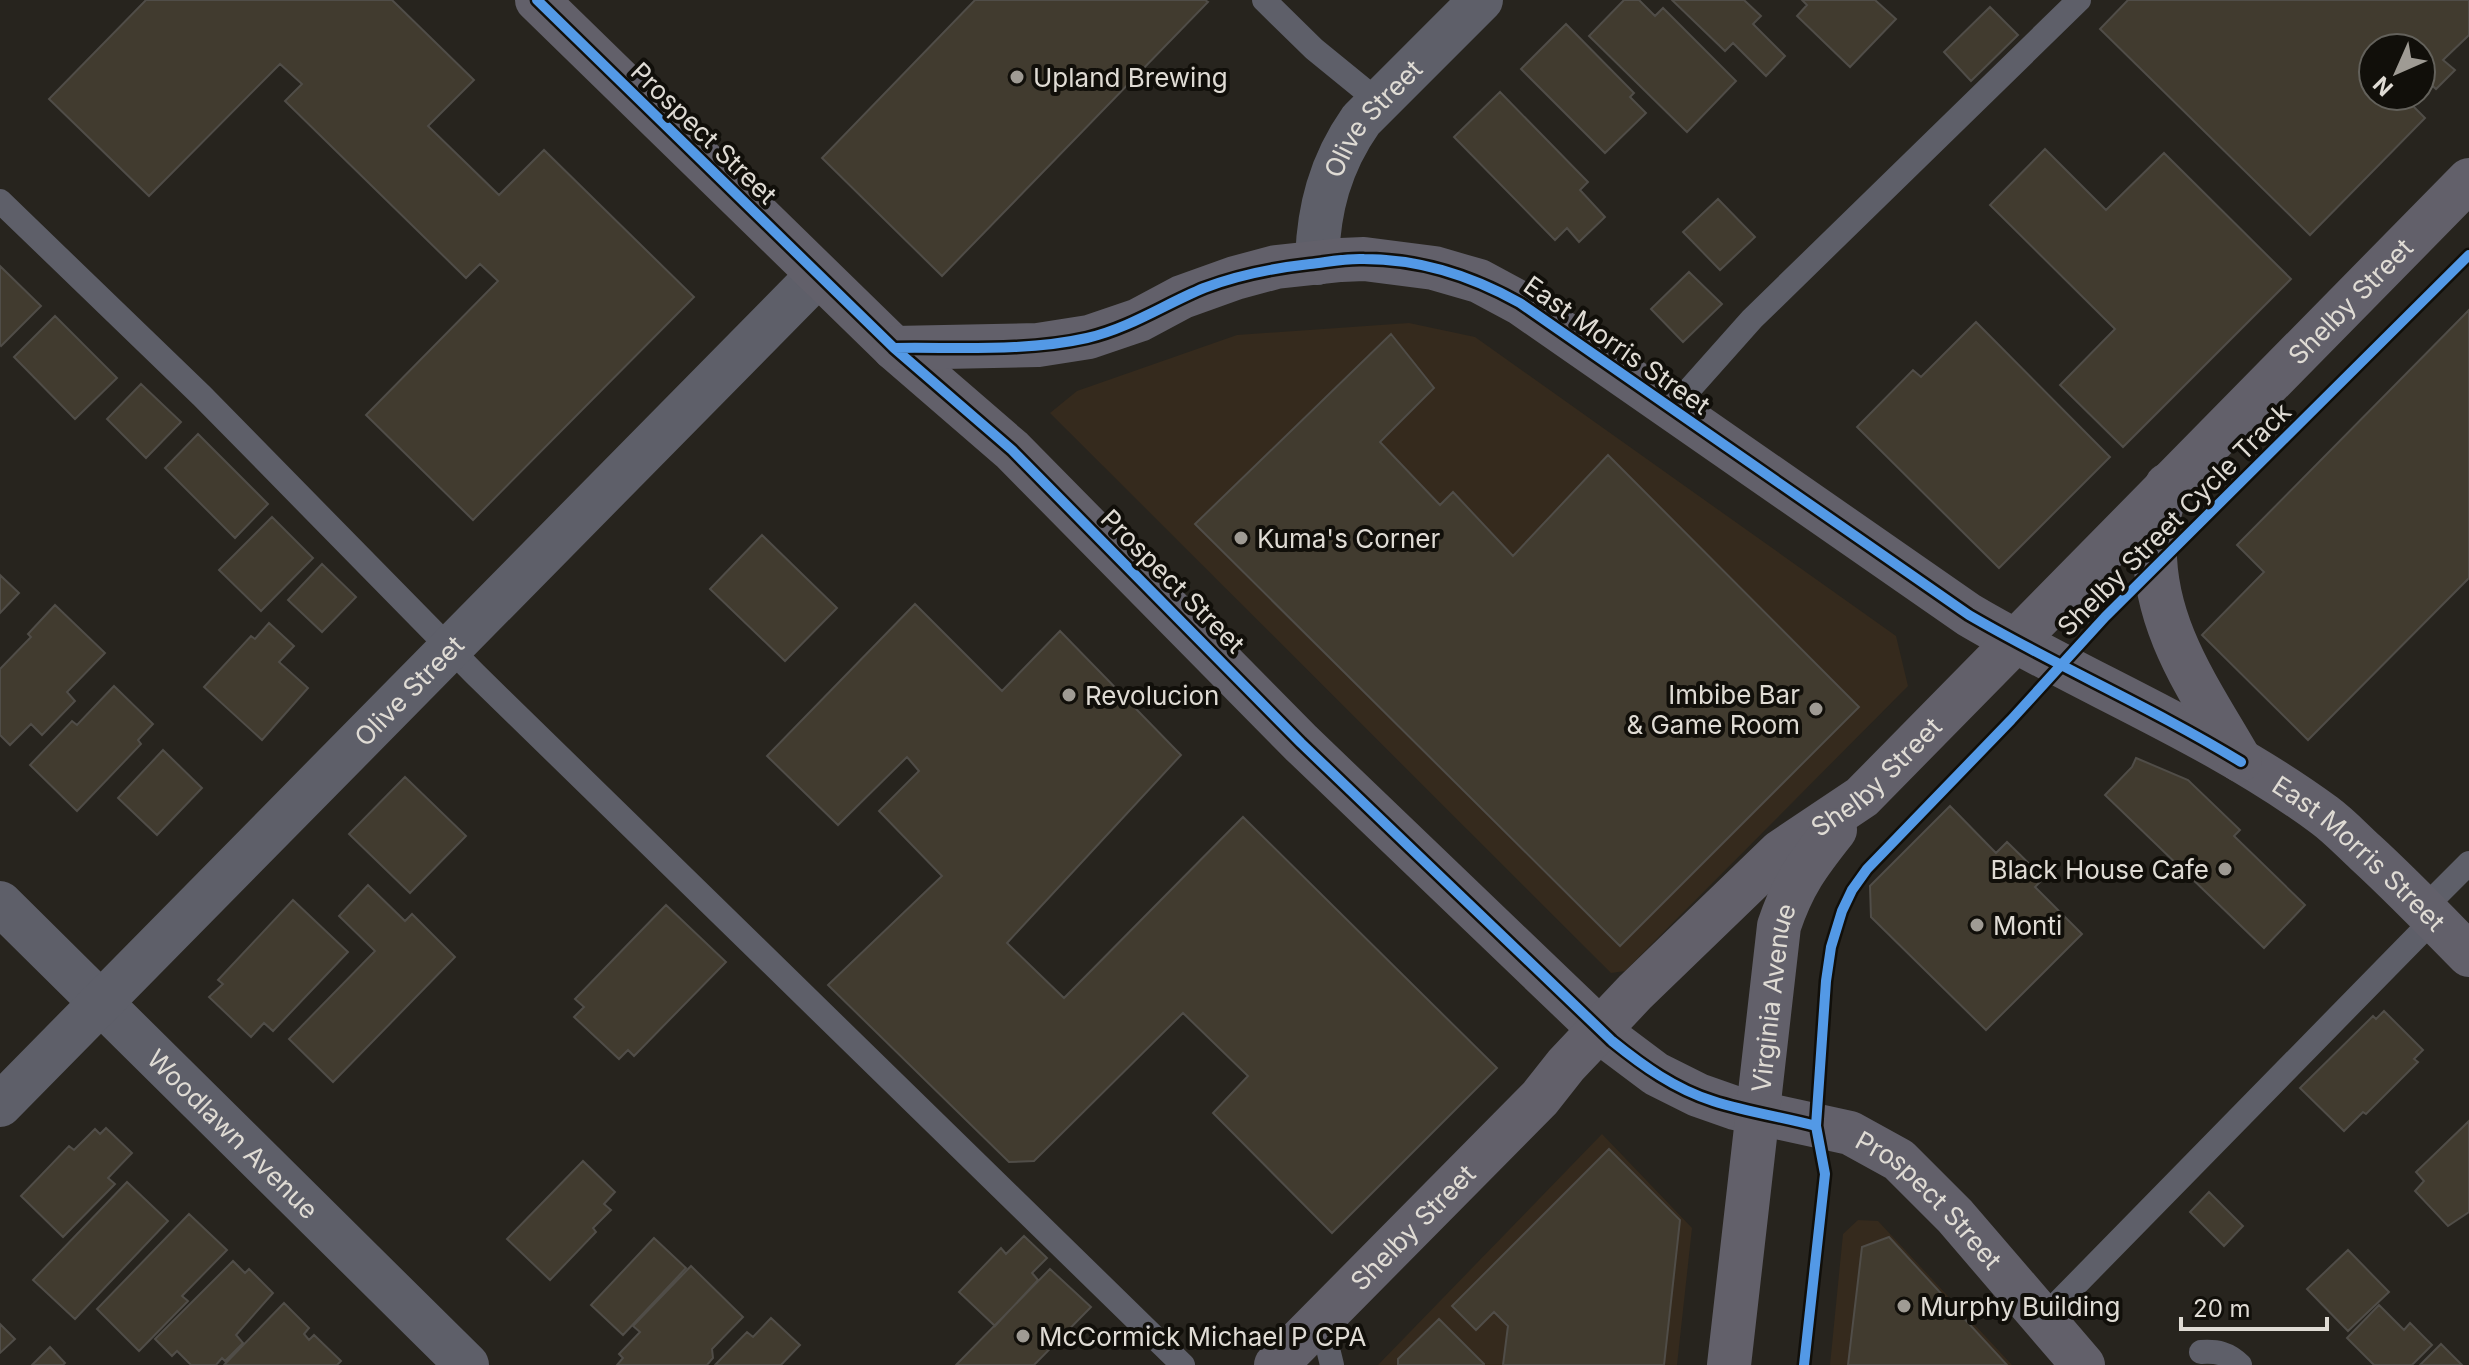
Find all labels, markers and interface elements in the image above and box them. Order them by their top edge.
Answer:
north arrow [2357,32,2437,112]
street label: Olive Street [1317,53,1428,182]
street label: Prospect Street [625,56,783,210]
place label: Upland Brewing [1033,62,1228,93]
marker: Upland Brewing [1008,68,1026,86]
text: N [2368,71,2398,101]
street label: Shelby Street [2281,232,2419,370]
street label: East Morris Street [1518,269,1716,421]
street label: Shelby Street Cycle Track [2051,396,2297,642]
street label: Prospect Street [1095,503,1251,659]
place label: Kuma's Corner [1257,523,1440,554]
marker: Kuma's Corner [1232,529,1250,547]
street label: Olive Street [347,629,470,752]
place label: Imbibe Bar & Game Room [1626,679,1800,740]
place label: Revolucion [1085,680,1219,711]
marker: Revolucion [1060,686,1078,704]
marker: Imbibe Bar & Game Room [1807,700,1825,718]
street label: Shelby Street [1805,711,1947,842]
street label: East Morris Street [2267,769,2452,937]
place label: Black House Cafe [1991,854,2209,885]
marker: Black House Cafe [2216,860,2234,878]
street label: Virginia Avenue [1745,898,1802,1094]
place label: Monti [1993,910,2062,941]
marker: Monti [1968,916,1986,934]
street label: Woodlawn Avenue [141,1043,325,1225]
street label: Prospect Street [1850,1124,2009,1275]
street label: Shelby Street [1344,1158,1481,1296]
scale bar [2181,1281,2327,1331]
place label: Murphy Building [1920,1291,2120,1322]
text: 20 m [2193,1294,2251,1323]
marker: Murphy Building [1895,1297,1913,1315]
place label: McCormick Michael P CPA [1039,1321,1367,1352]
marker: McCormick Michael P CPA [1014,1327,1032,1345]

